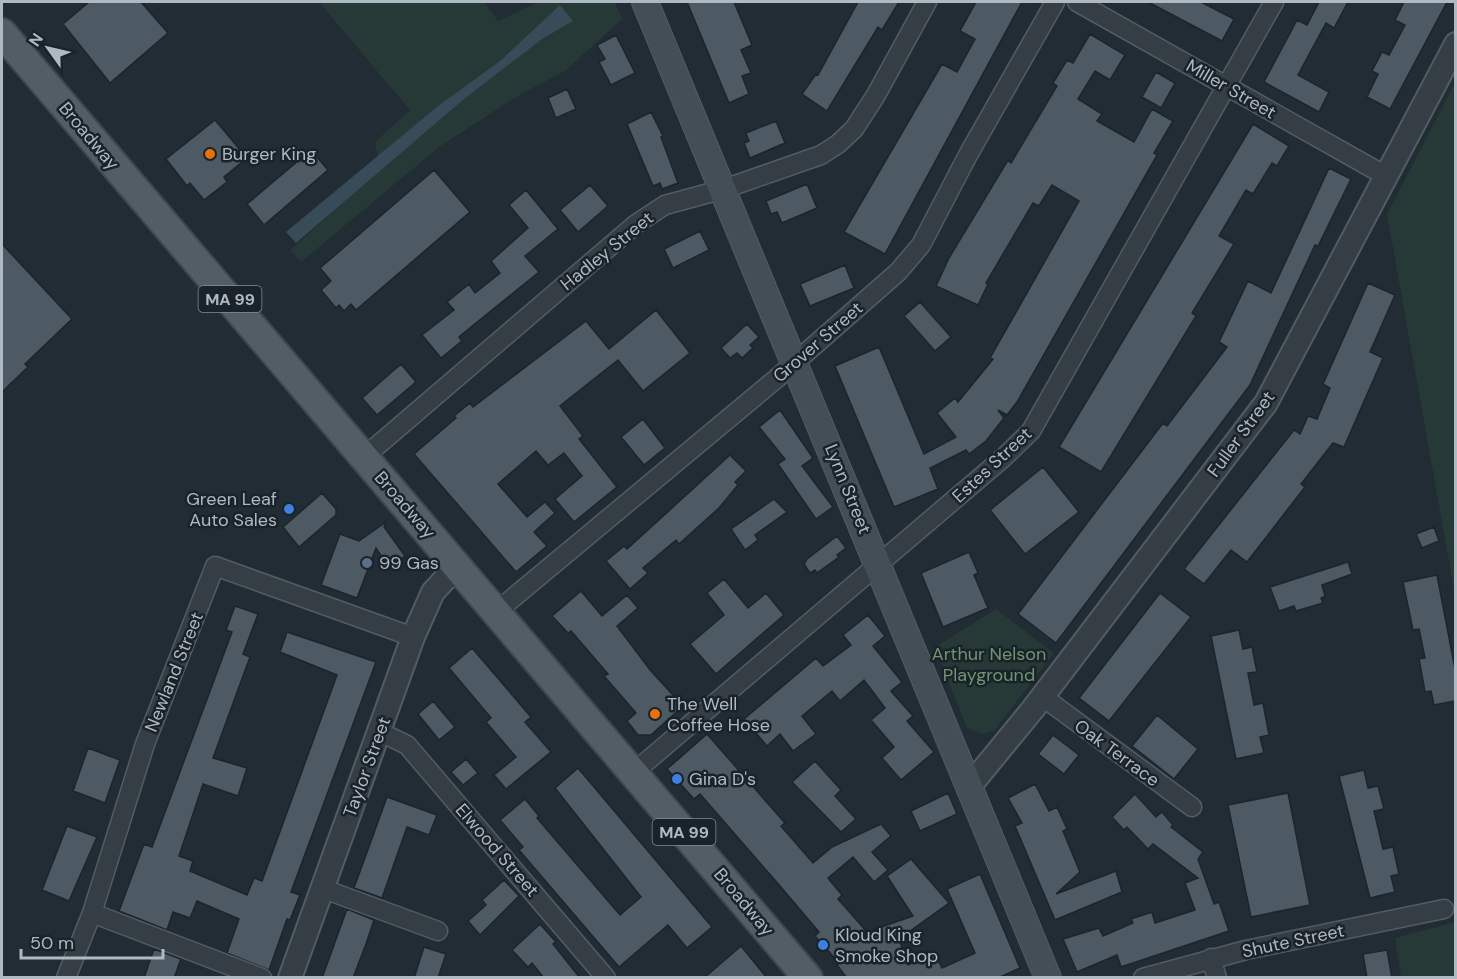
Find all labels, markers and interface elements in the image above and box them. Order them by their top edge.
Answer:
north arrow [18,18,78,78]
text: N [24,29,48,51]
street label: Miller Street [1182,54,1280,124]
street label: Broadway [53,97,125,175]
place label: Burger King [222,142,316,166]
marker: Burger King [203,147,217,161]
street label: Hadley Street [556,206,658,296]
road number: MA 99 [198,286,262,312]
street label: Grover Street [768,296,868,388]
street label: Fuller Street [1202,386,1280,482]
street label: Estes Street [947,422,1037,508]
street label: Lynn Street [819,441,877,537]
street label: Broadway [369,466,441,544]
place label: Green Leaf Auto Sales [186,487,277,532]
marker: Green Leaf Auto Sales [282,502,296,516]
place label: 99 Gas [379,551,439,575]
marker: 99 Gas [360,556,374,570]
street label: Newland Street [139,609,209,735]
park label: Arthur Nelson Playground [932,642,1046,687]
place label: The Well Coffee Hose [667,692,770,737]
marker: The Well Coffee Hose [648,707,662,721]
street label: Taylor Street [338,713,396,821]
street label: Oak Terrace [1070,714,1164,792]
place label: Gina D's [689,767,756,791]
marker: Gina D's [670,772,684,786]
street label: Elwood Street [450,798,544,902]
road number: MA 99 [652,819,716,845]
street label: Broadway [708,863,780,941]
street label: Shute Street [1240,918,1346,964]
scale bar [21,922,164,960]
place label: Kloud King Smoke Shop [835,923,938,968]
text: 50 m [30,931,74,955]
marker: Kloud King Smoke Shop [816,938,830,952]

